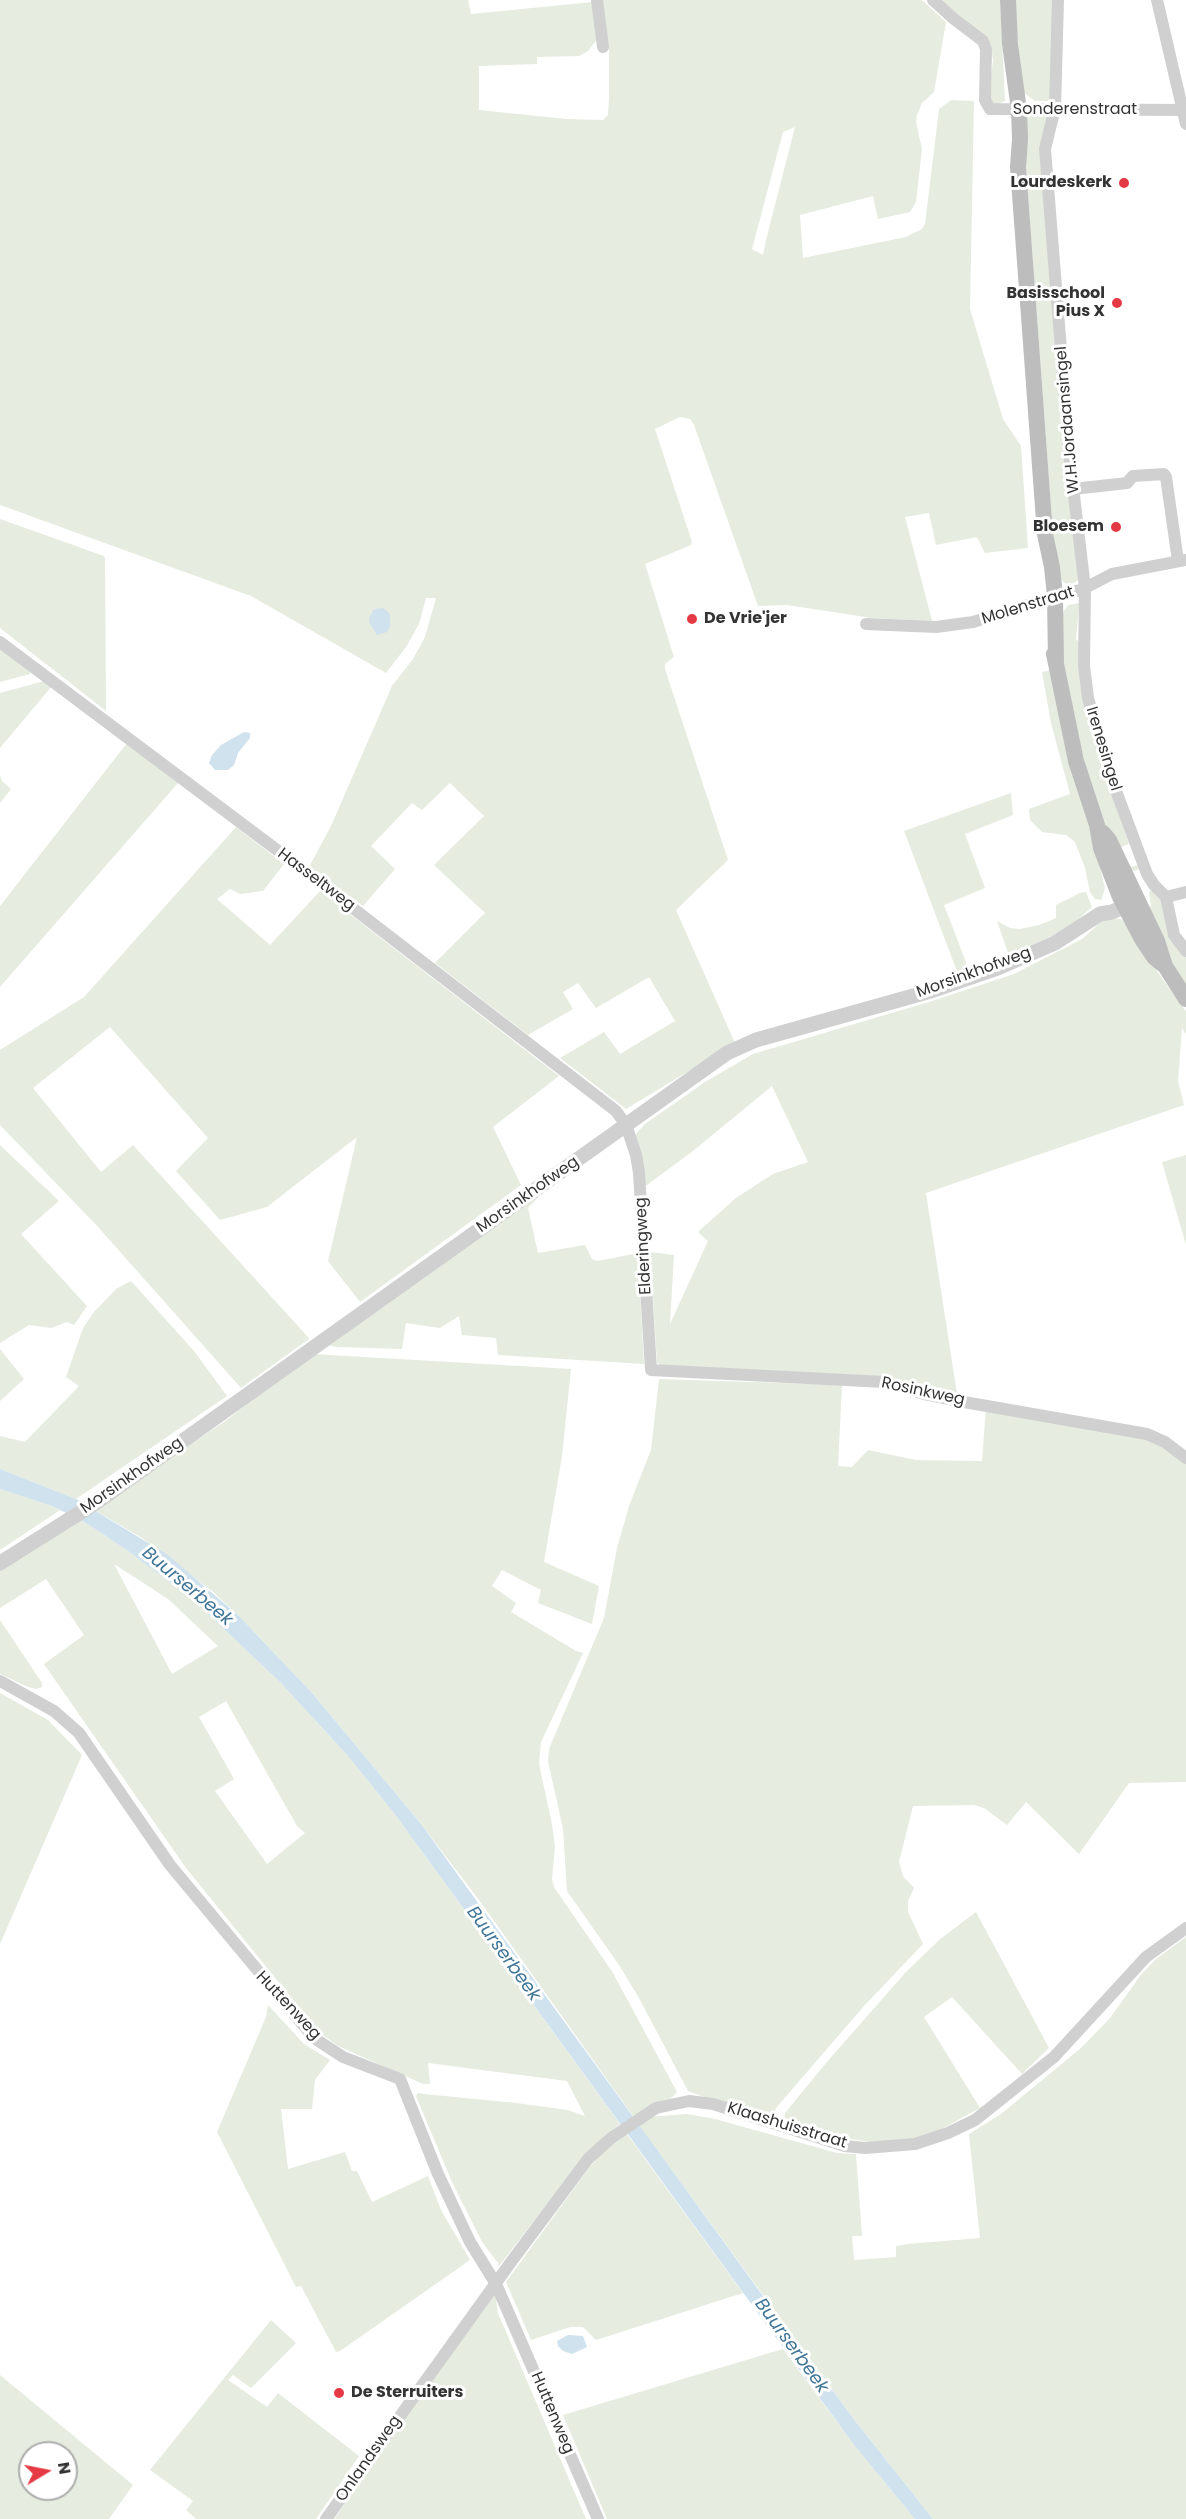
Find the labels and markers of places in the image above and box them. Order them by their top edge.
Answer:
place label: Lourdeskerk [1010,173,1112,193]
marker: Lourdeskerk [1117,176,1131,190]
place label: Basisschool Pius X [1007,284,1105,322]
marker: Basisschool Pius X [1110,296,1124,310]
place label: Bloesem [1033,517,1104,537]
marker: Bloesem [1109,520,1123,534]
place label: De Vrie'jer [704,609,787,629]
marker: De Vrie'jer [685,612,699,626]
place label: De Sterruiters [351,2383,463,2403]
marker: De Sterruiters [332,2386,346,2400]

